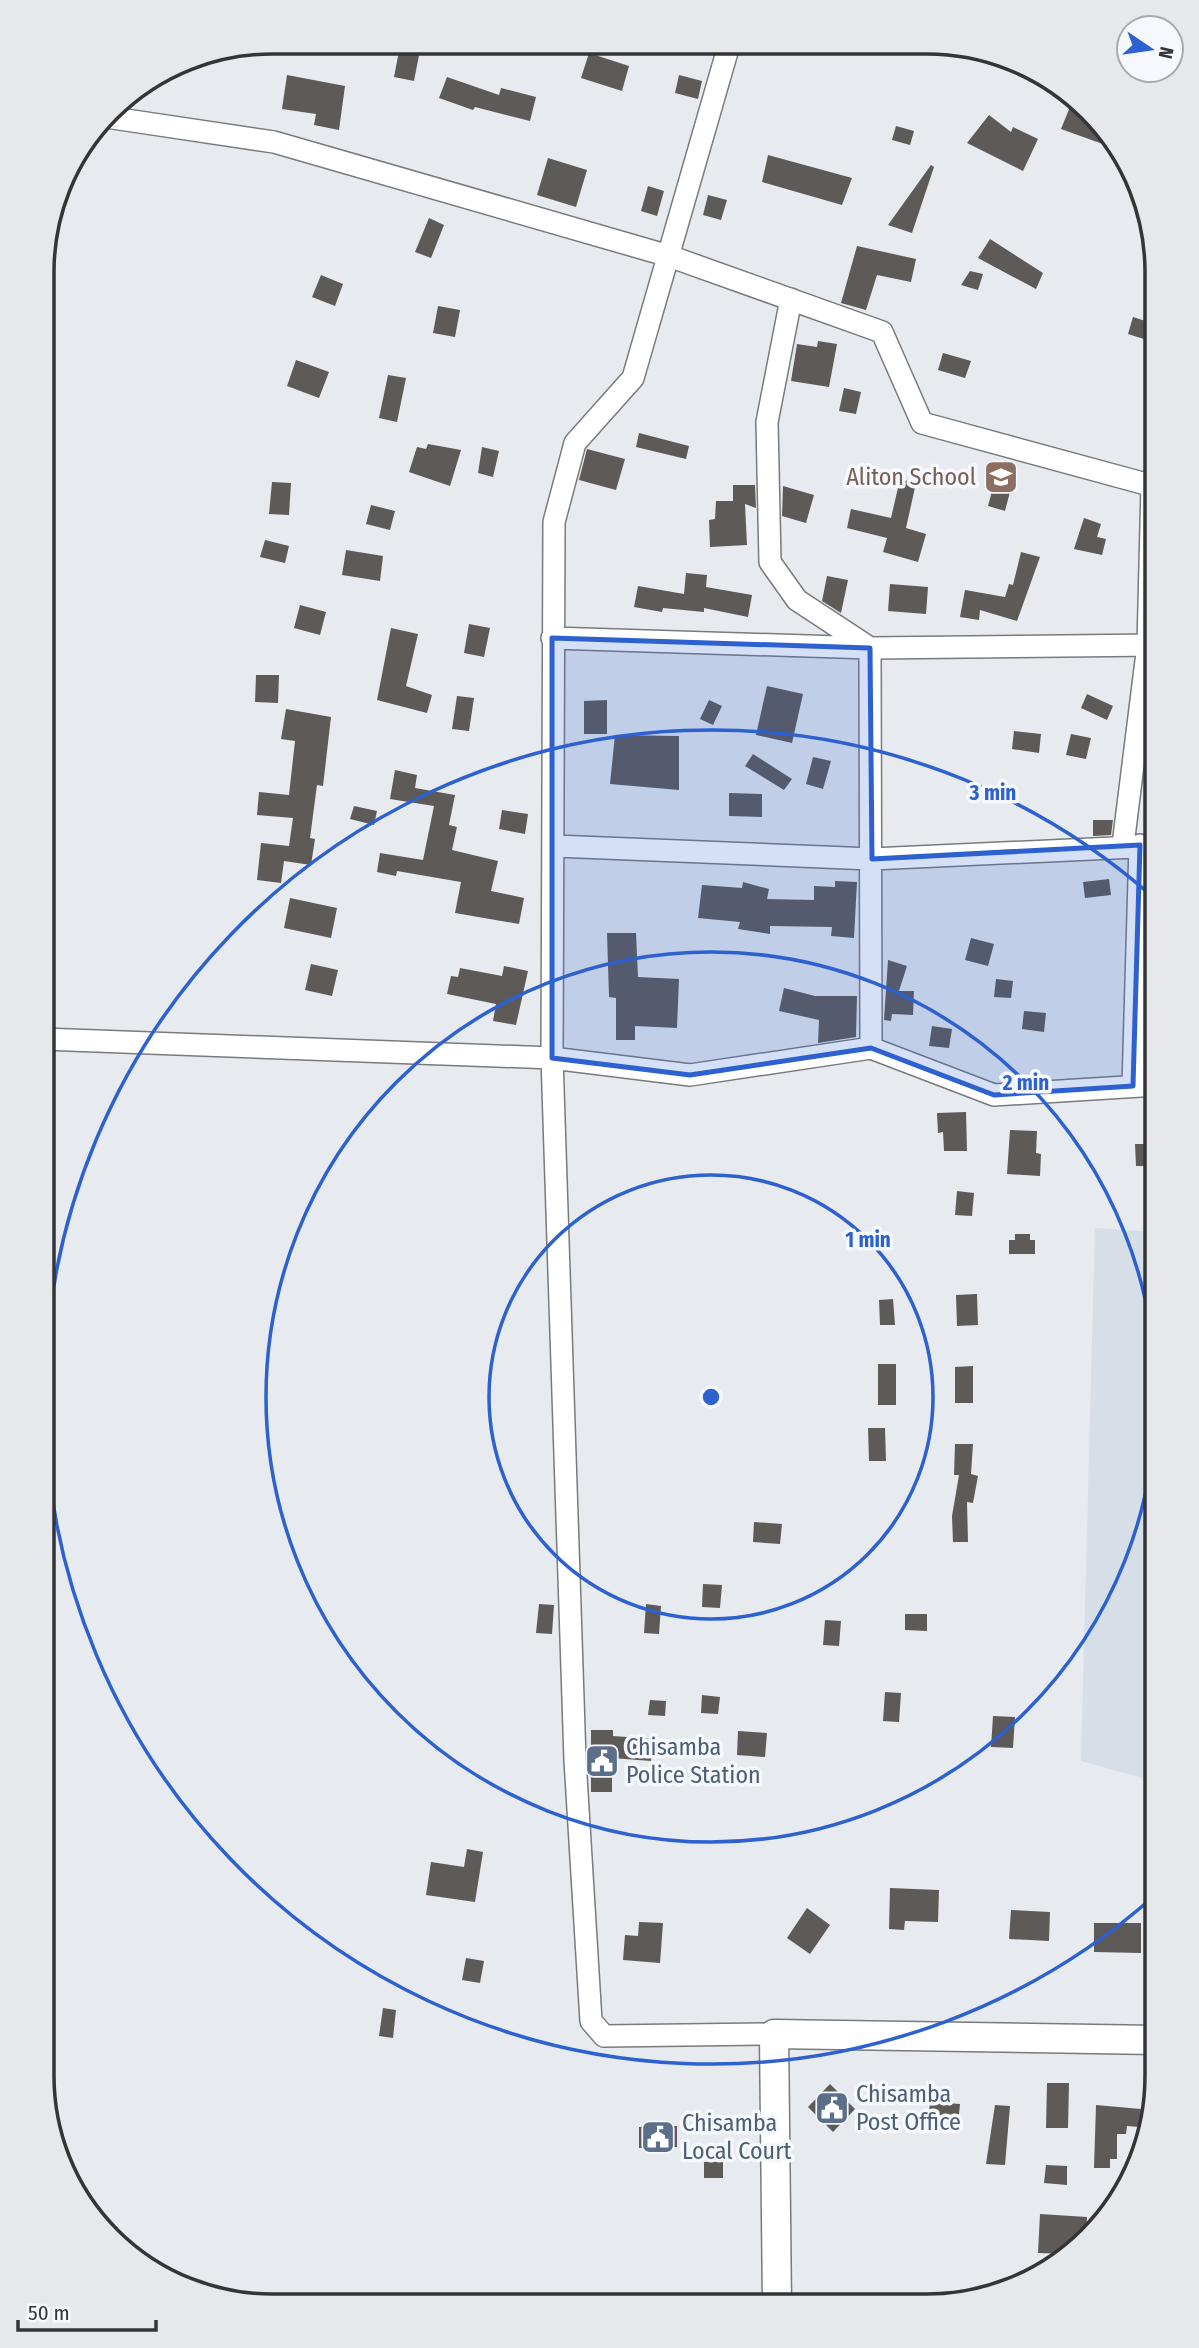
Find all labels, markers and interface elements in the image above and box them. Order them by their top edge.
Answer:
north arrow [1115,14,1185,84]
text: N [1154,45,1179,61]
school or university icon: Aliton School [982,458,1020,496]
place label: Aliton School [846,463,976,491]
text: 3 min [969,780,1016,806]
text: 2 min [1002,1070,1049,1096]
text: 1 min [845,1227,891,1253]
centre of rings [699,1385,723,1409]
place label: Chisamba Police Station [626,1733,761,1789]
public building icon: Chisamba Police Station [583,1742,621,1780]
place label: Chisamba Post Office [856,2080,961,2136]
public building icon: Chisamba Post Office [813,2089,851,2127]
place label: Chisamba Local Court [682,2109,792,2165]
public building icon: Chisamba Local Court [639,2118,677,2156]
scale bar [18,2288,156,2332]
text: 50 m [28,2300,70,2326]

